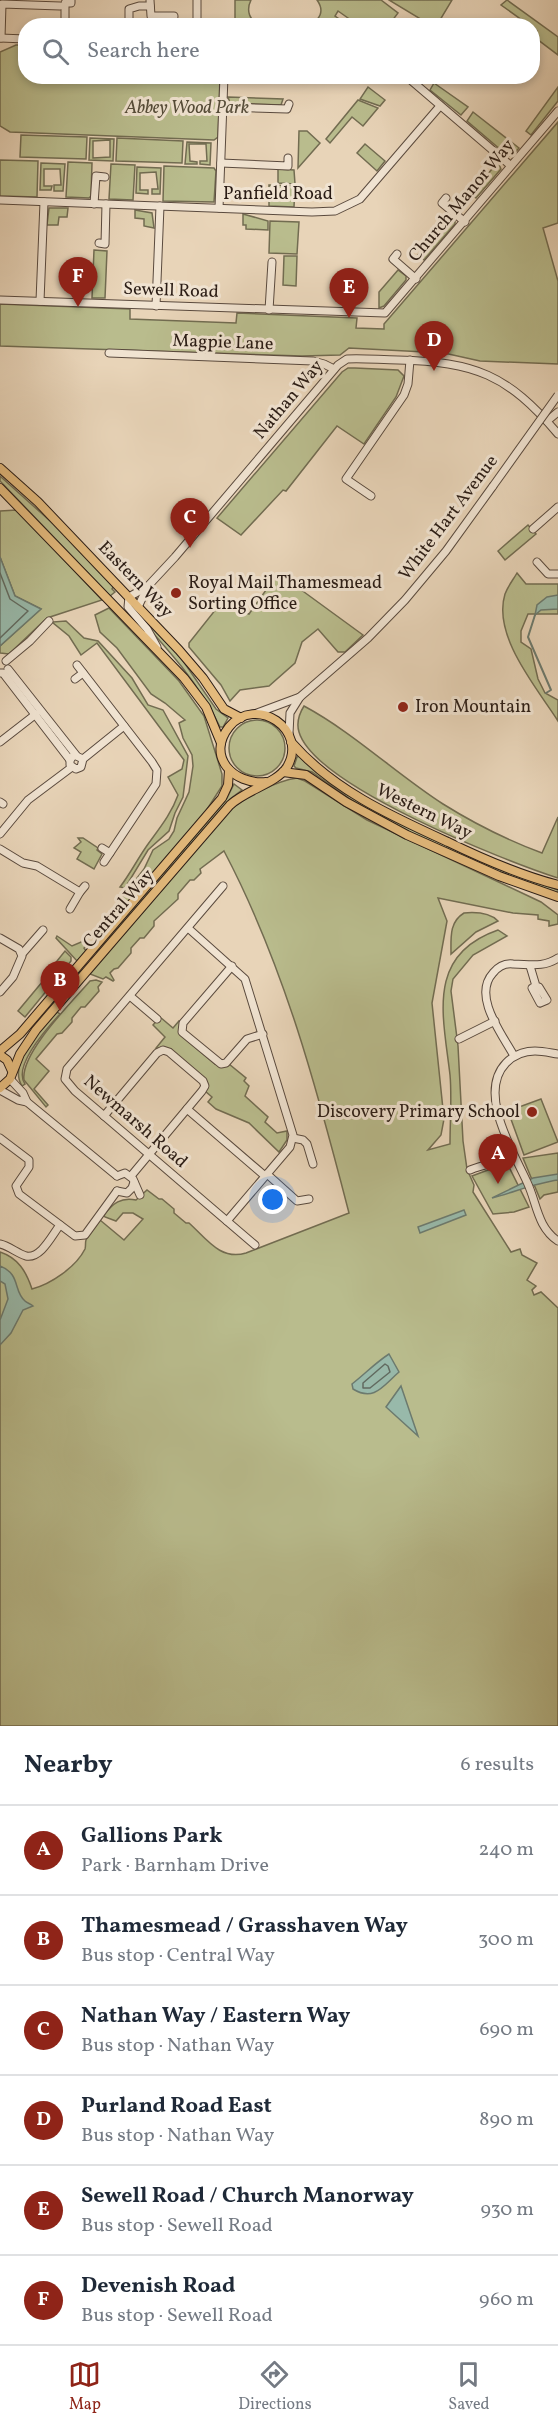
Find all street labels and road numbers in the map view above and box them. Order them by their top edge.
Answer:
street label: Church Manor Way [403,134,521,268]
street label: Panfield Road [223,182,333,207]
street label: Sewell Road [123,277,219,305]
street label: Magpie Lane [172,329,274,357]
street label: Nathan Way [248,355,330,445]
street label: White Hart Avenue [394,450,504,586]
street label: Eastern Way [92,536,178,624]
street label: Western Way [372,778,476,846]
street label: Central Way [78,864,161,954]
street label: Newmarsh Road [77,1070,193,1174]

